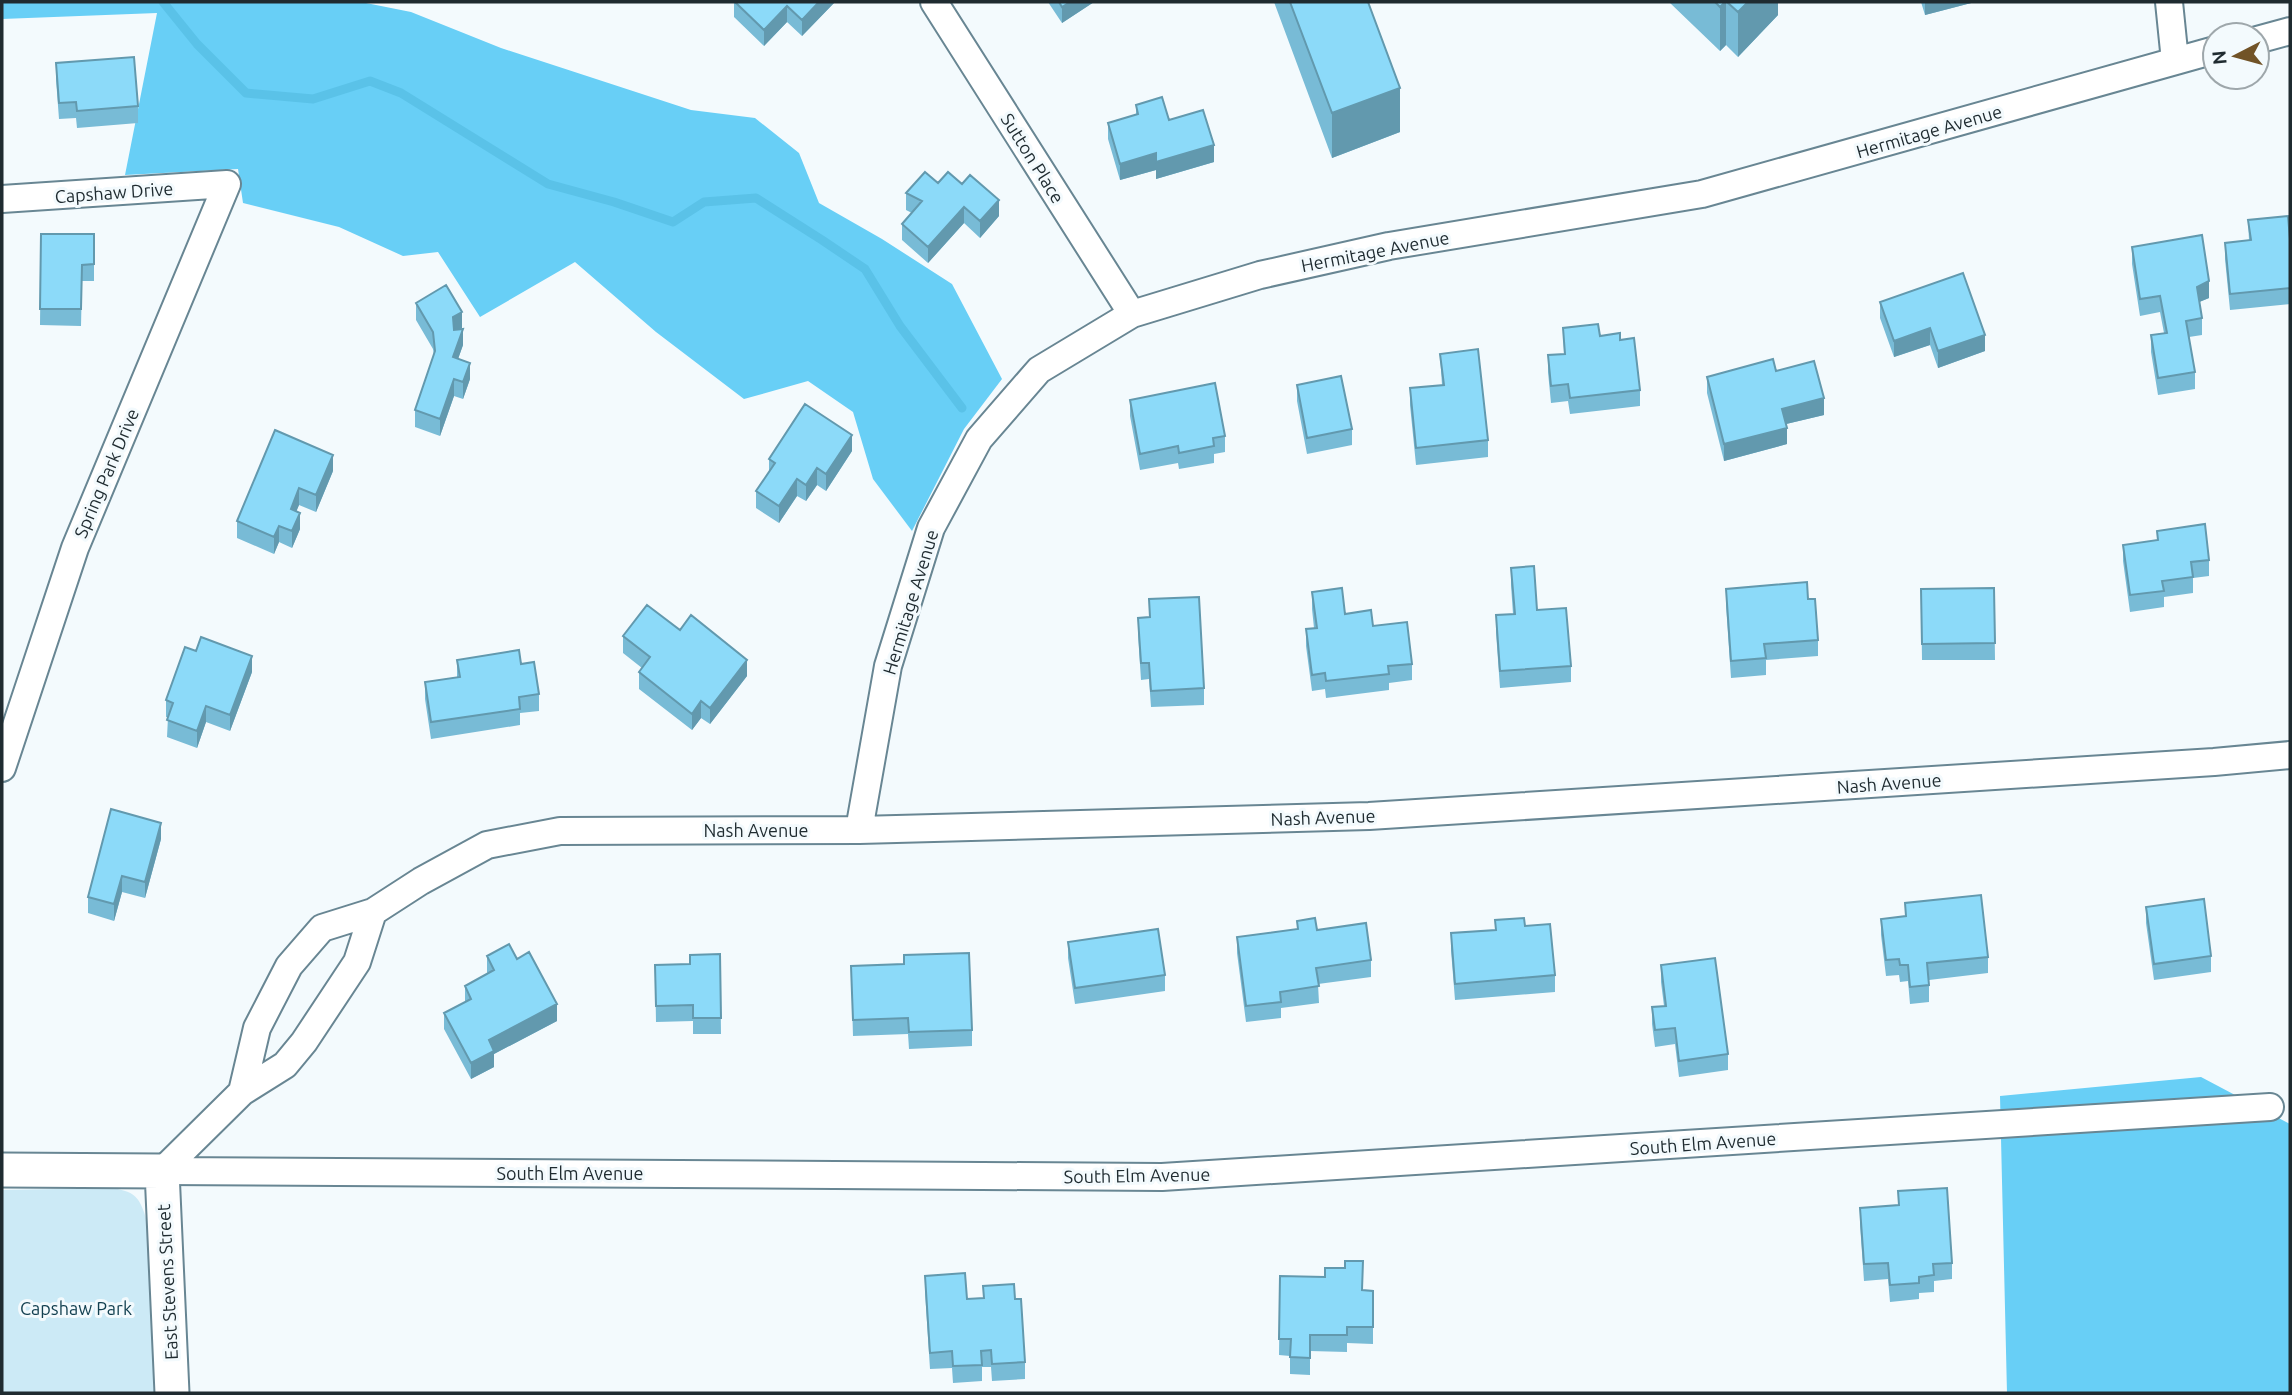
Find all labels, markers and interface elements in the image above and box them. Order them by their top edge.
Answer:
north arrow [2201,21,2271,91]
text: N [2207,50,2231,66]
street label: Hermitage Avenue [1854,101,2004,161]
street label: Sutton Place [998,110,1068,206]
street label: Capshaw Drive [54,178,174,206]
street label: Hermitage Avenue [1299,227,1451,275]
street label: Spring Park Drive [70,405,142,541]
street label: Hermitage Avenue [878,527,942,677]
street label: Nash Avenue [1836,769,1942,797]
street label: Nash Avenue [1270,805,1376,829]
street label: Nash Avenue [704,820,808,840]
street label: South Elm Avenue [1629,1128,1777,1158]
street label: South Elm Avenue [497,1163,643,1183]
street label: South Elm Avenue [1063,1164,1211,1186]
street label: East Stevens Street [153,1204,181,1360]
park label: Capshaw Park [20,1298,132,1318]

